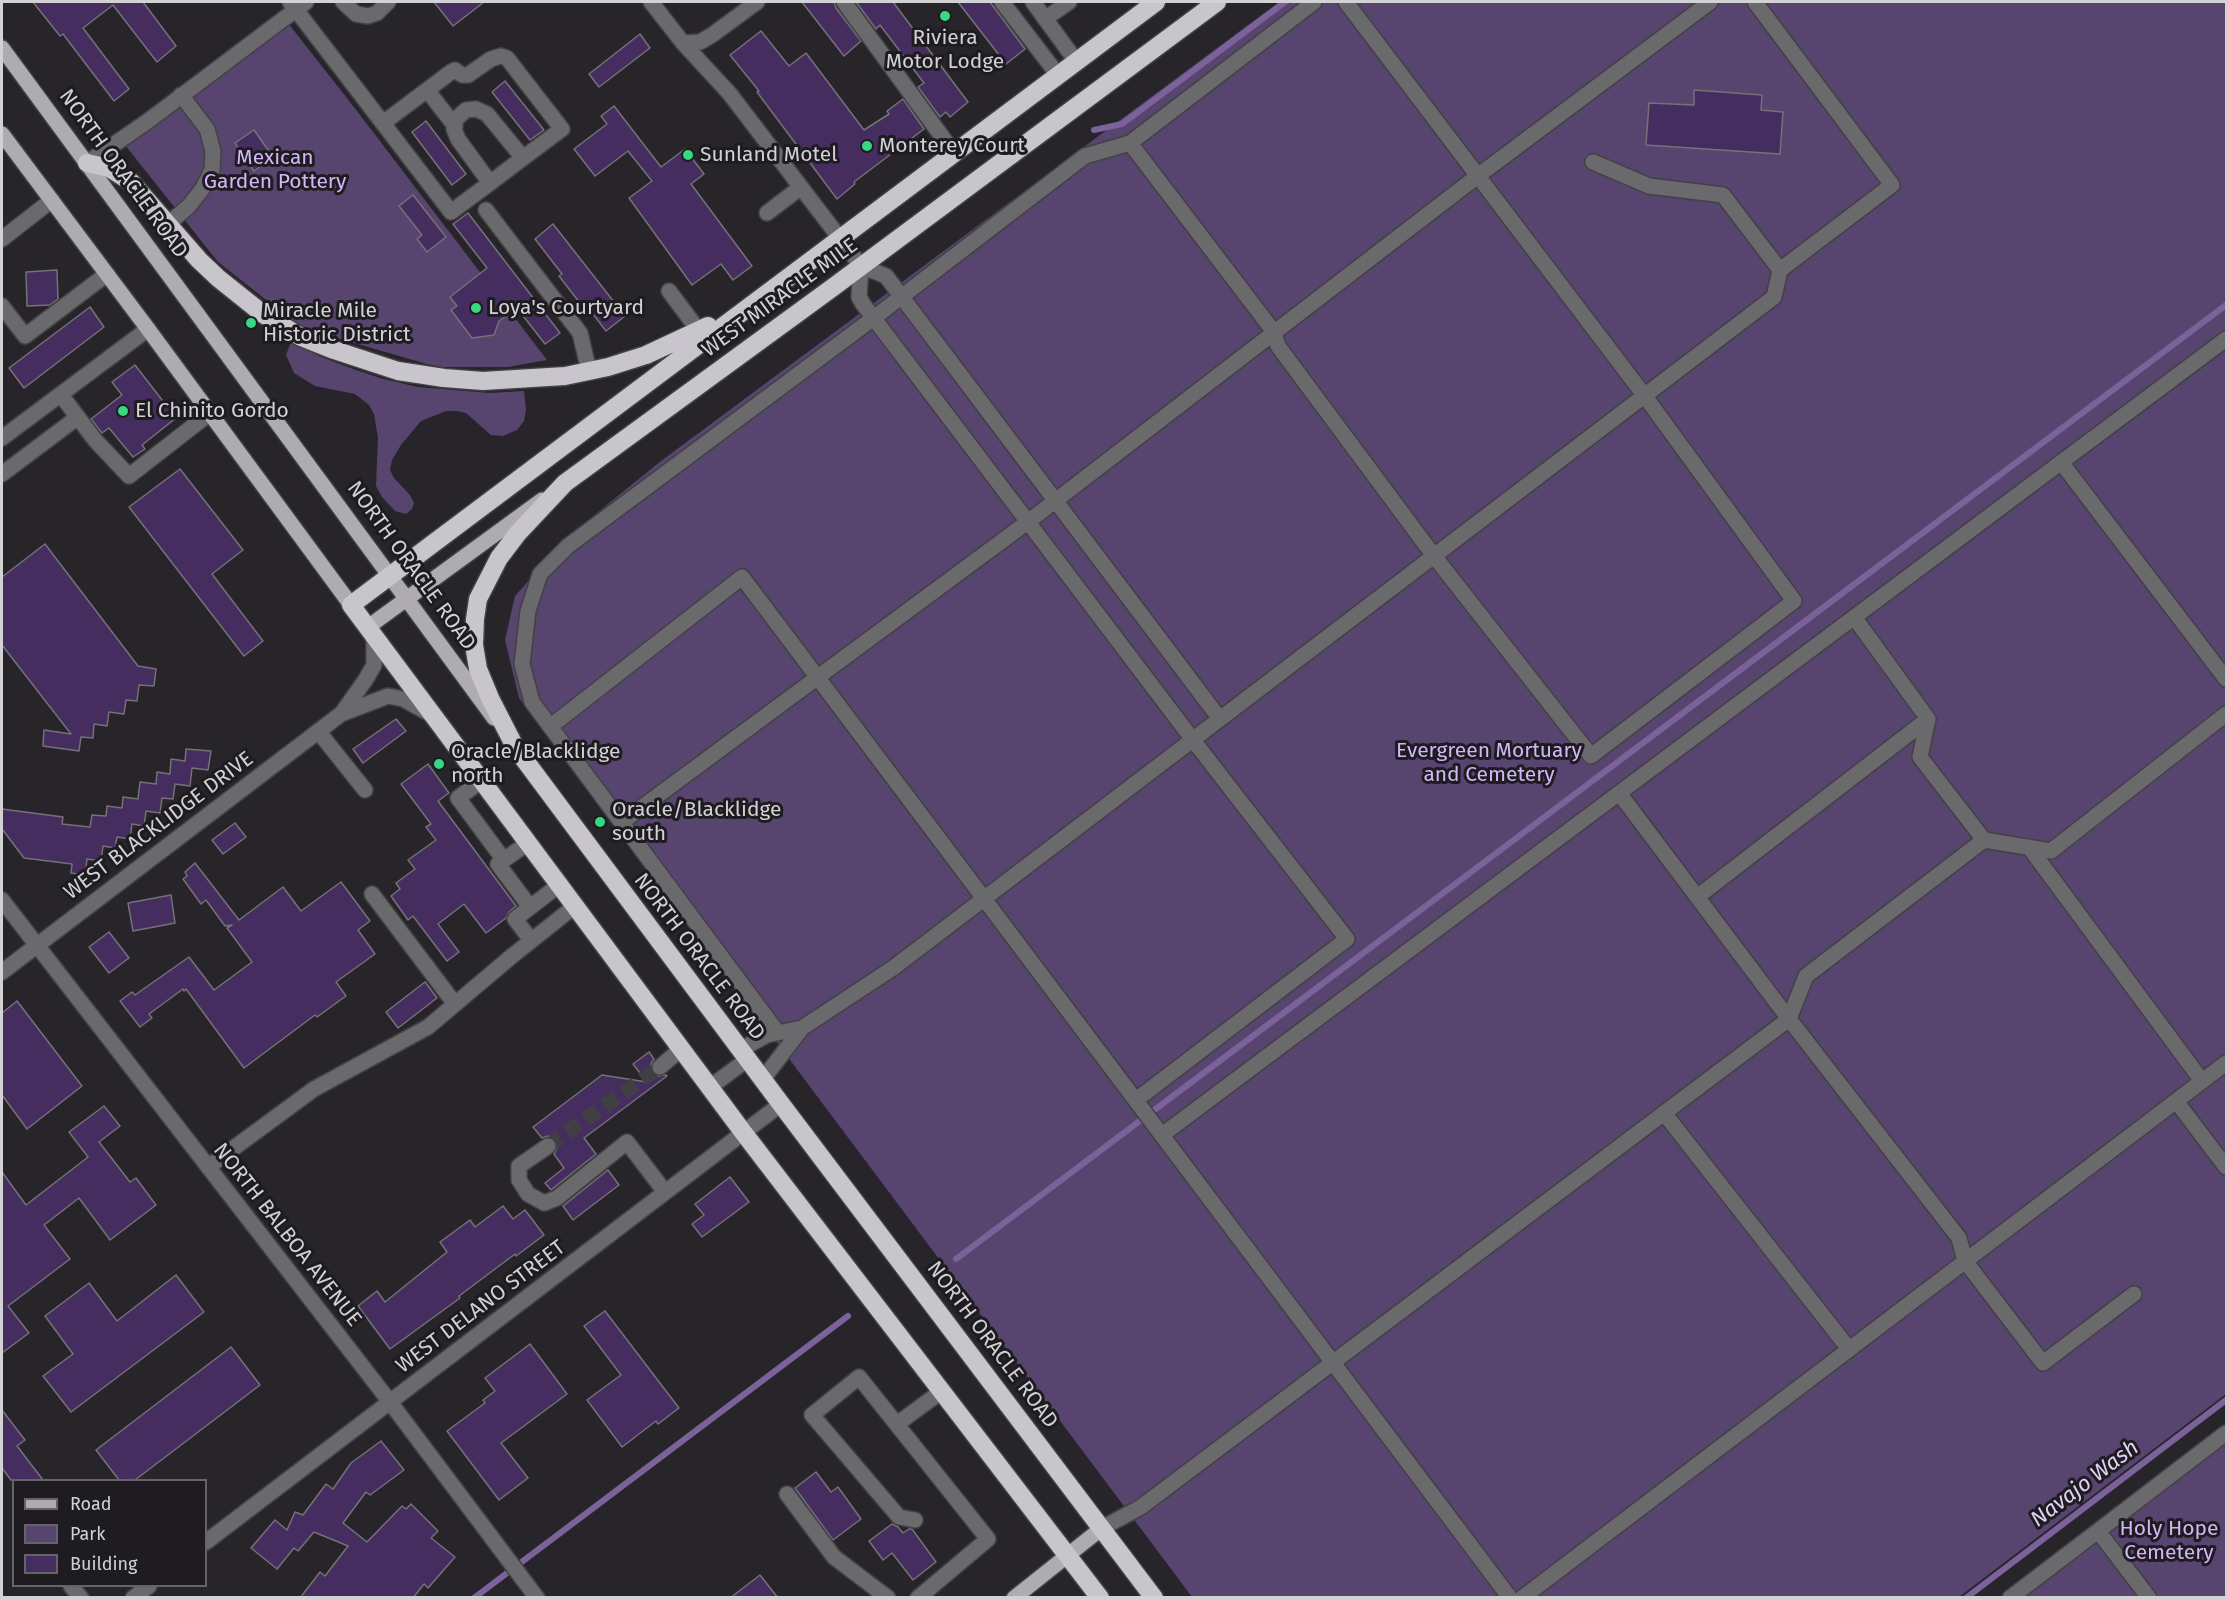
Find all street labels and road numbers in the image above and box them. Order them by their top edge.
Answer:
street label: NORTH ORACLE ROAD [53,85,193,263]
street label: WEST MIRACLE MILE [697,233,863,363]
street label: NORTH ORACLE ROAD [341,477,481,655]
street label: WEST BLACKLIDGE DRIVE [59,747,259,905]
street label: NORTH ORACLE ROAD [628,869,770,1045]
street label: NORTH BALBOA AVENUE [208,1138,366,1332]
street label: WEST DELANO STREET [391,1235,571,1379]
street label: NORTH ORACLE ROAD [921,1257,1063,1433]

